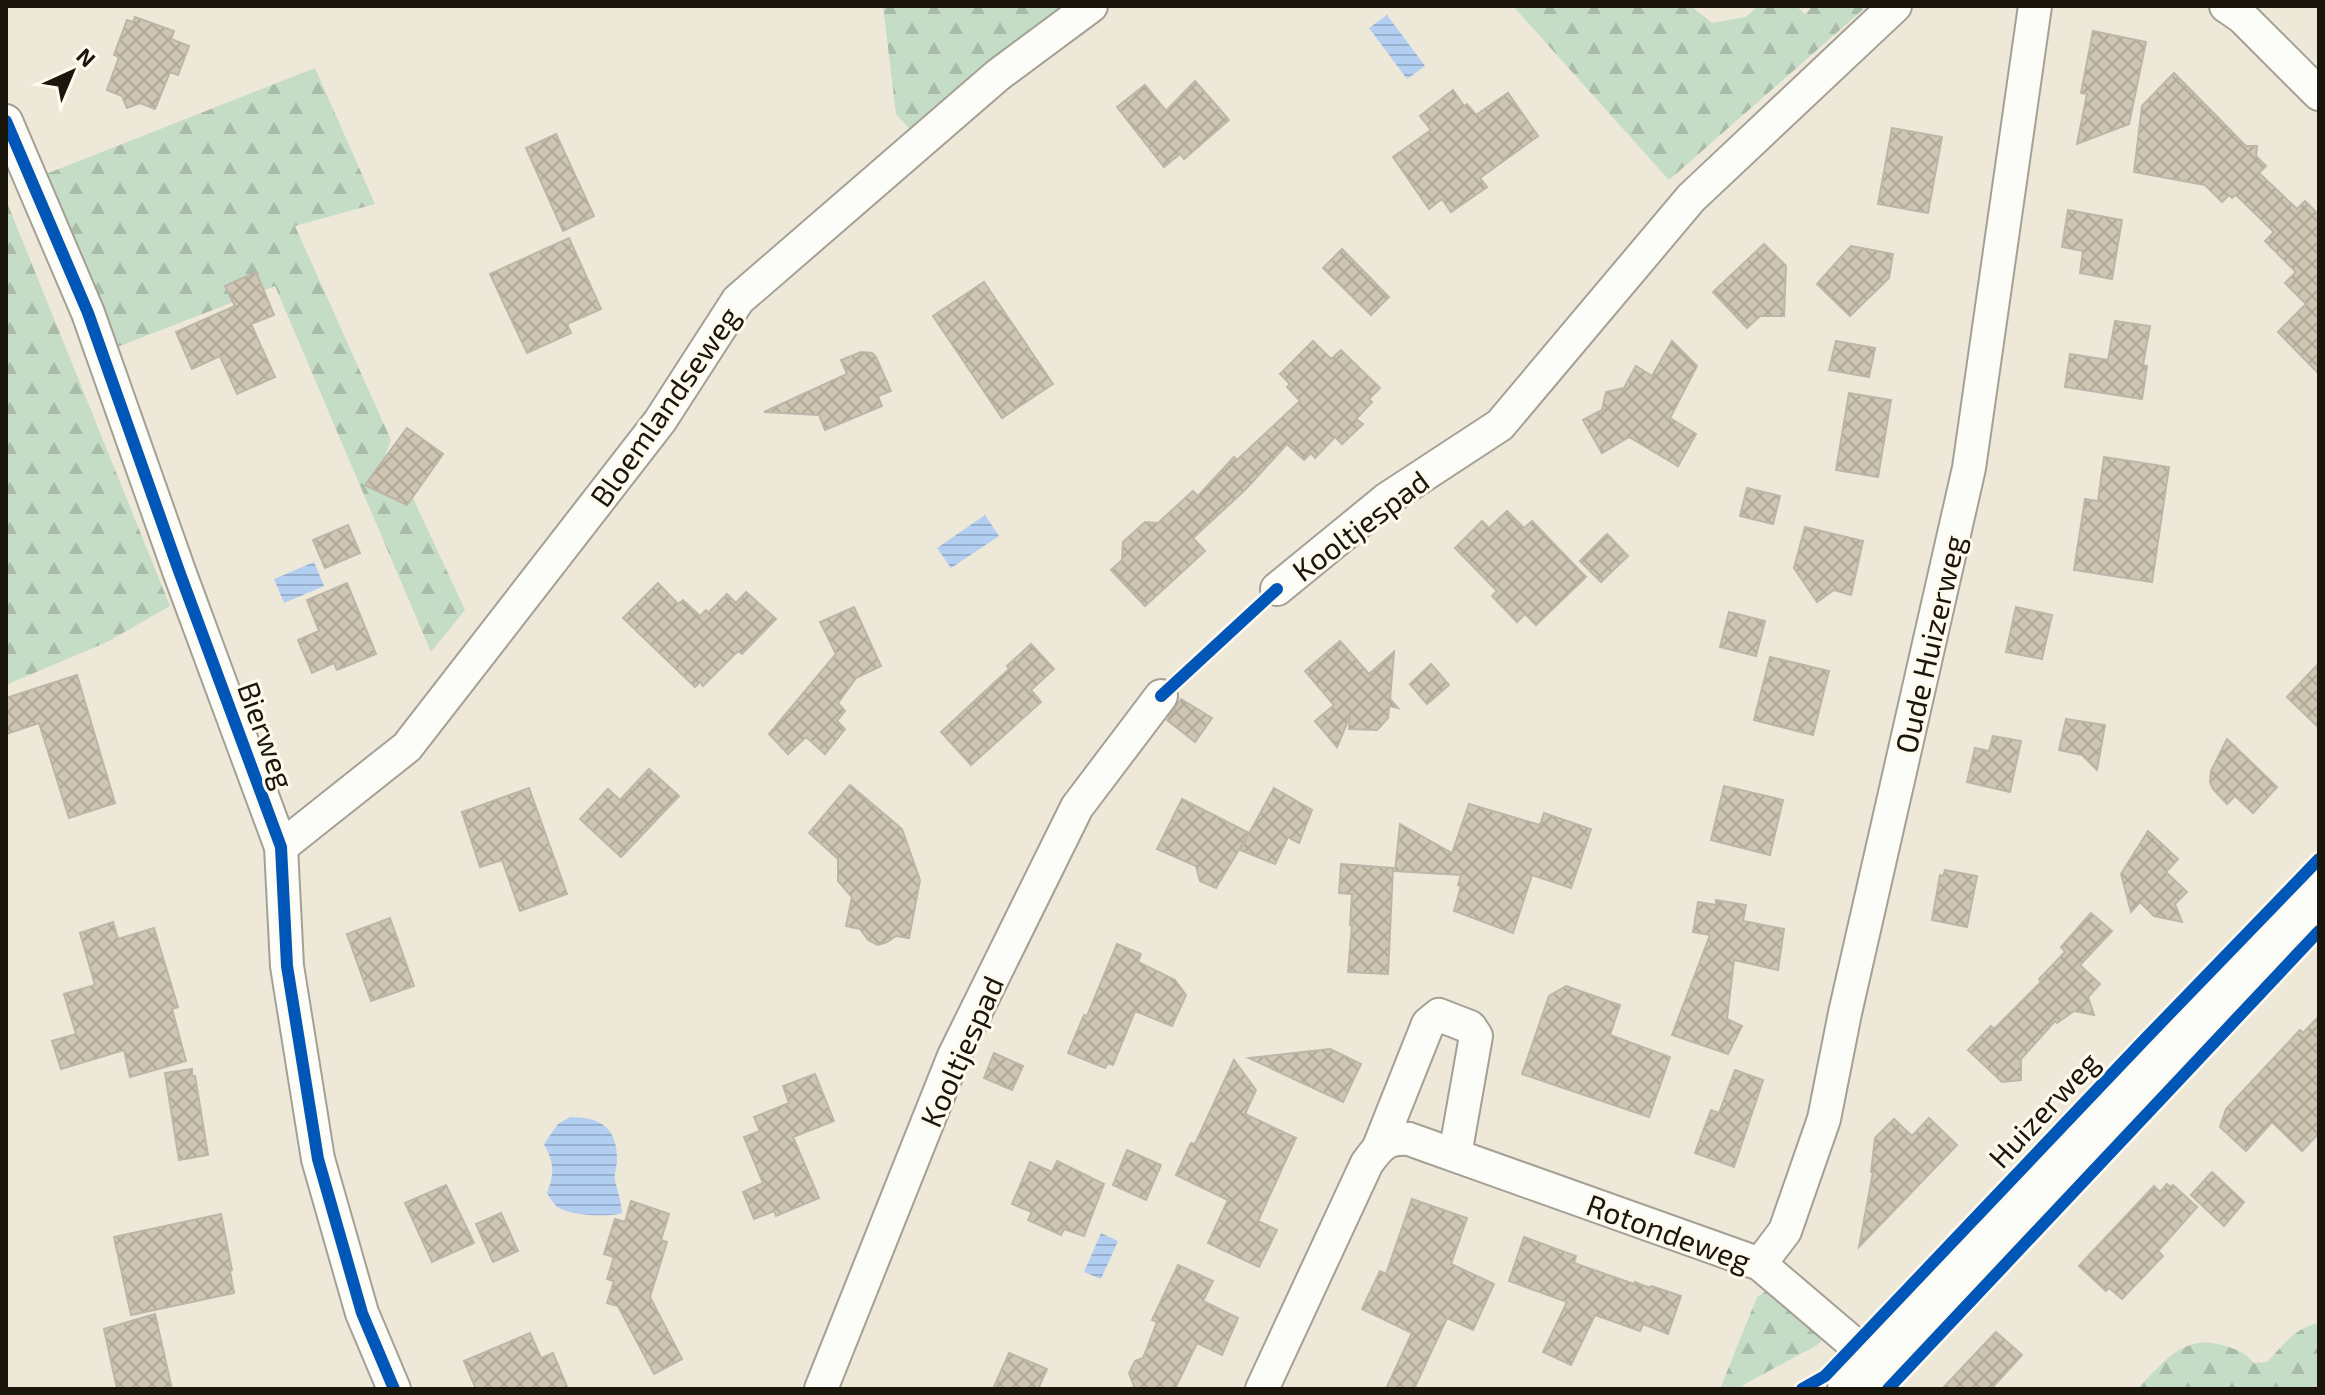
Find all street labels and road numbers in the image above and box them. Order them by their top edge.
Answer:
street label: Bloemlandseweg [582,299,747,513]
street label: Kooltjespad [1285,462,1435,588]
street label: Oude Huizerweg [1886,531,1972,757]
street label: Bierweg [231,676,303,794]
street label: Kooltjespad [912,970,1010,1132]
street label: Huizerweg [1980,1043,2106,1174]
street label: Rotondeweg [1582,1186,1756,1278]

